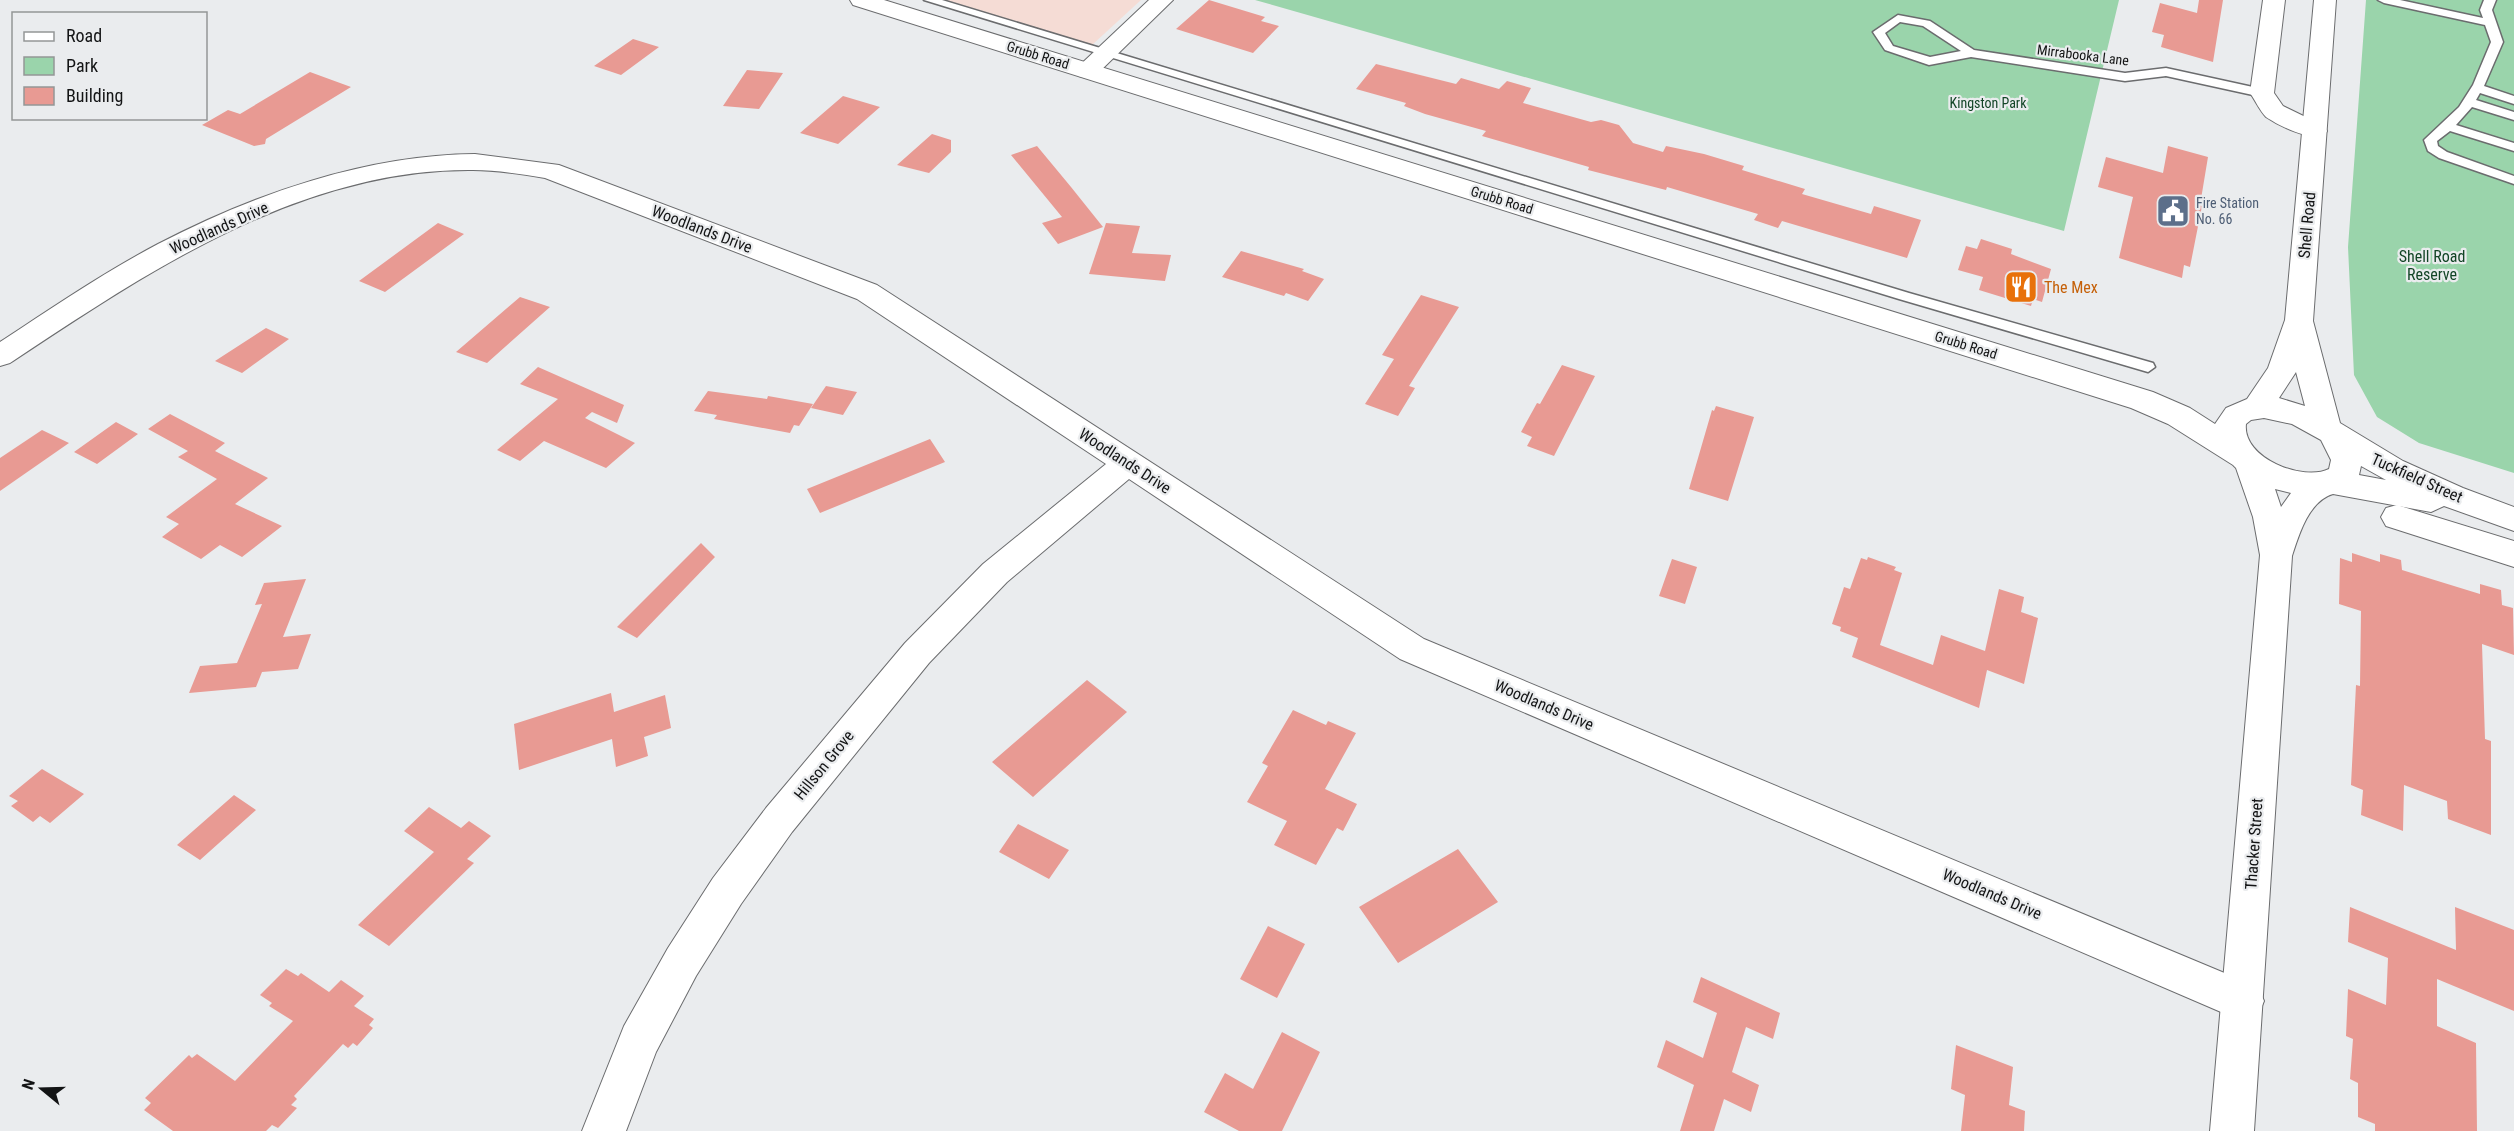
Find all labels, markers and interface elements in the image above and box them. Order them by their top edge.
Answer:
legend [12,12,207,120]
text: Road [66,25,102,46]
street label: Grubb Road [1005,38,1071,72]
street label: Mirrabooka Lane [2036,41,2130,69]
text: Park [66,55,98,76]
text: Building [66,85,123,106]
park label: Kingston Park [1950,95,2027,111]
street label: Grubb Road [1469,183,1535,217]
street label: Shell Road [2295,191,2319,259]
public building icon: Fire Station No. 66 [2155,193,2191,229]
place label: Fire Station No. 66 [2196,195,2259,227]
street label: Woodlands Drive [167,198,271,258]
street label: Woodlands Drive [649,201,755,257]
park label: Shell Road Reserve [2399,247,2465,284]
restaurant icon: The Mex [2003,269,2039,305]
place label: The Mex [2044,278,2098,297]
street label: Grubb Road [1933,328,1999,362]
street label: Woodlands Drive [1075,424,1175,498]
street label: Tuckfield Street [2368,449,2466,507]
street label: Woodlands Drive [1492,676,1596,734]
street label: Hillson Grove [790,726,858,804]
street label: Thacker Street [2241,797,2267,890]
street label: Woodlands Drive [1940,865,2044,923]
north arrow [12,1059,72,1119]
text: N [18,1077,39,1092]

